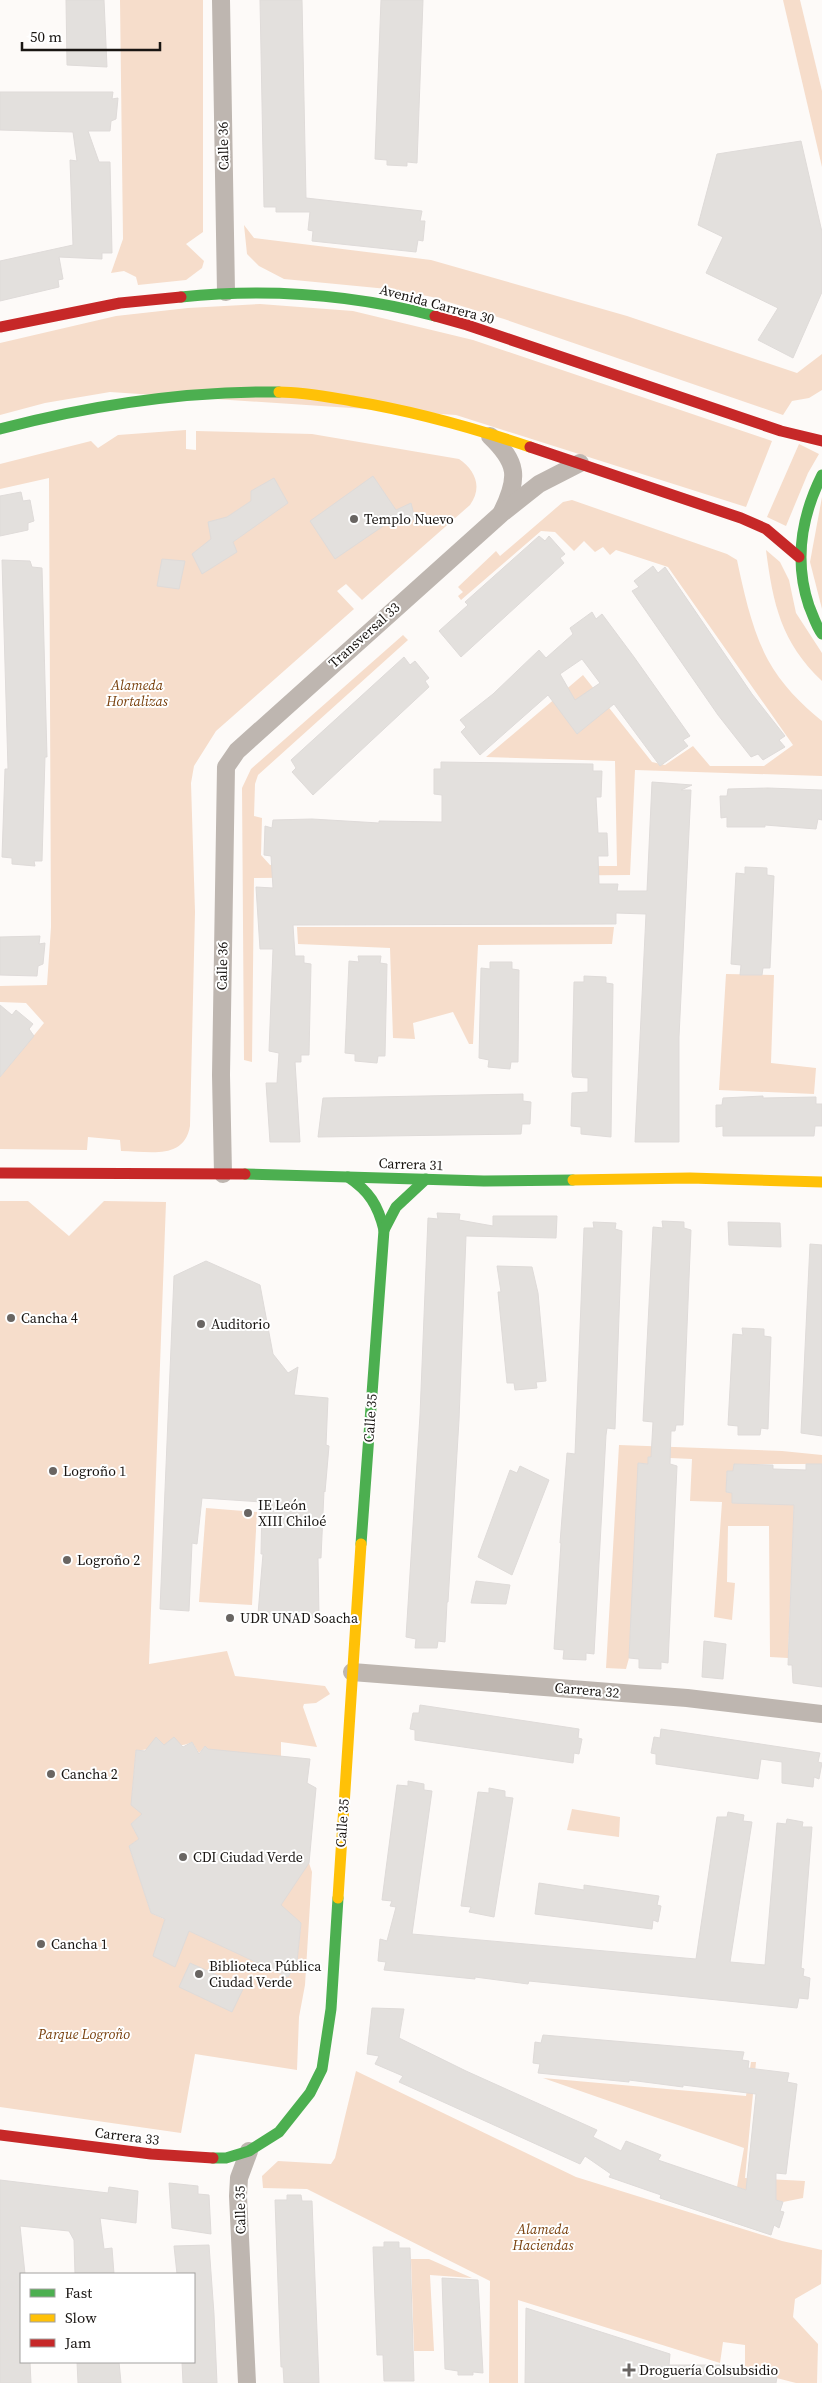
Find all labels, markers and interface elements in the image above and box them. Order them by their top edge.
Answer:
scale bar [22,20,160,52]
text: 50 m [30,26,62,47]
street label: Calle 36 [213,121,233,171]
street label: Avenida Carrera 30 [377,279,497,329]
place label: Templo Nuevo [364,509,454,529]
marker: Templo Nuevo [348,513,360,525]
street label: Transversal 33 [324,598,404,672]
park label: Alameda Hortalizas [105,675,169,711]
street label: Calle 36 [212,941,232,991]
street label: Carrera 31 [378,1153,444,1175]
place label: Cancha 4 [21,1308,78,1328]
marker: Cancha 4 [5,1312,17,1324]
place label: Auditorio [211,1314,270,1334]
marker: Auditorio [195,1318,207,1330]
street label: Calle 35 [358,1393,382,1443]
place label: Logroño 1 [63,1461,126,1481]
marker: Logroño 1 [47,1465,59,1477]
place label: IE León XIII Chiloé [258,1495,326,1531]
marker: IE León XIII Chiloé [242,1507,254,1519]
place label: Logroño 2 [77,1550,140,1570]
marker: Logroño 2 [61,1554,73,1566]
place label: UDR UNAD Soacha [240,1608,359,1628]
marker: UDR UNAD Soacha [224,1612,236,1624]
street label: Carrera 32 [554,1677,620,1703]
place label: Cancha 2 [61,1764,118,1784]
marker: Cancha 2 [45,1768,57,1780]
street label: Calle 35 [330,1798,354,1848]
place label: CDI Ciudad Verde [193,1847,303,1867]
marker: CDI Ciudad Verde [177,1851,189,1863]
place label: Cancha 1 [51,1934,108,1954]
marker: Cancha 1 [35,1938,47,1950]
place label: Biblioteca Pública Ciudad Verde [209,1956,322,1992]
marker: Biblioteca Pública Ciudad Verde [193,1968,205,1980]
park label: Parque Logroño [37,2024,130,2044]
street label: Carrera 33 [94,2122,160,2150]
street label: Calle 35 [230,2185,250,2235]
park label: Alameda Haciendas [512,2219,574,2255]
legend [20,2273,195,2363]
text: Fast [65,2282,92,2303]
text: Slow [65,2307,97,2328]
text: Jam [64,2332,92,2353]
place label: Droguería Colsubsidio [639,2360,779,2380]
marker: Droguería Colsubsidio [623,2364,635,2376]

